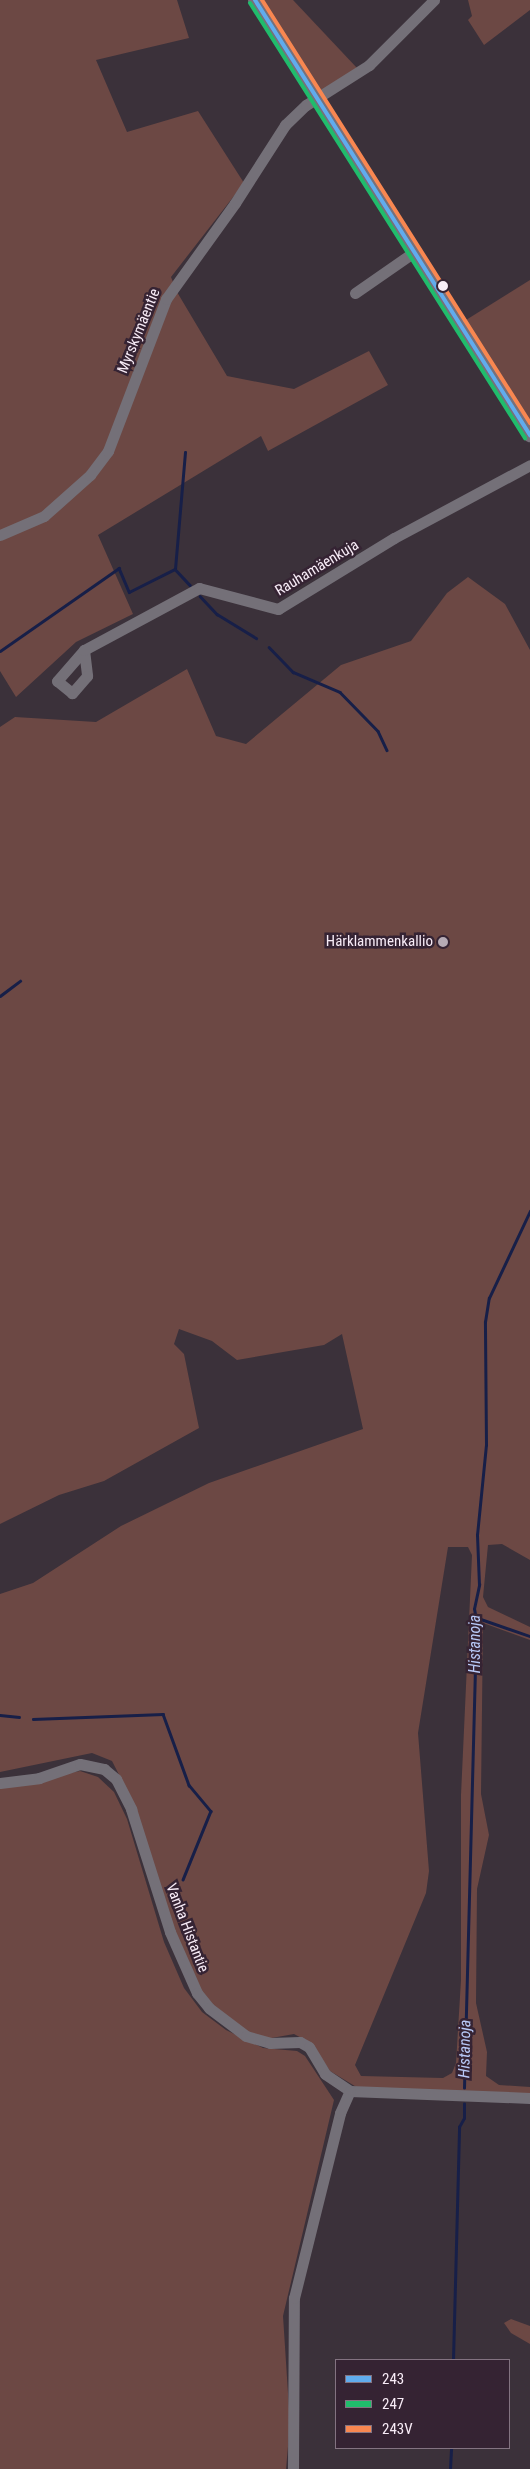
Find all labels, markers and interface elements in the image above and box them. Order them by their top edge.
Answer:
unlabelled marker [438,281,448,291]
street label: Myrskymäentie [114,286,164,376]
street label: Rauhamäenkuja [272,536,362,600]
place label: Härklammenkallio [326,933,433,951]
marker: Härklammenkallio [437,936,449,948]
water label: Histanoja [465,1615,485,1673]
street label: Vanha Histantie [162,1881,212,1975]
water label: Histanoja [455,2020,475,2078]
legend [335,2359,510,2449]
text: 243 [382,2370,404,2388]
text: 247 [382,2395,404,2413]
text: 243V [382,2420,413,2438]

